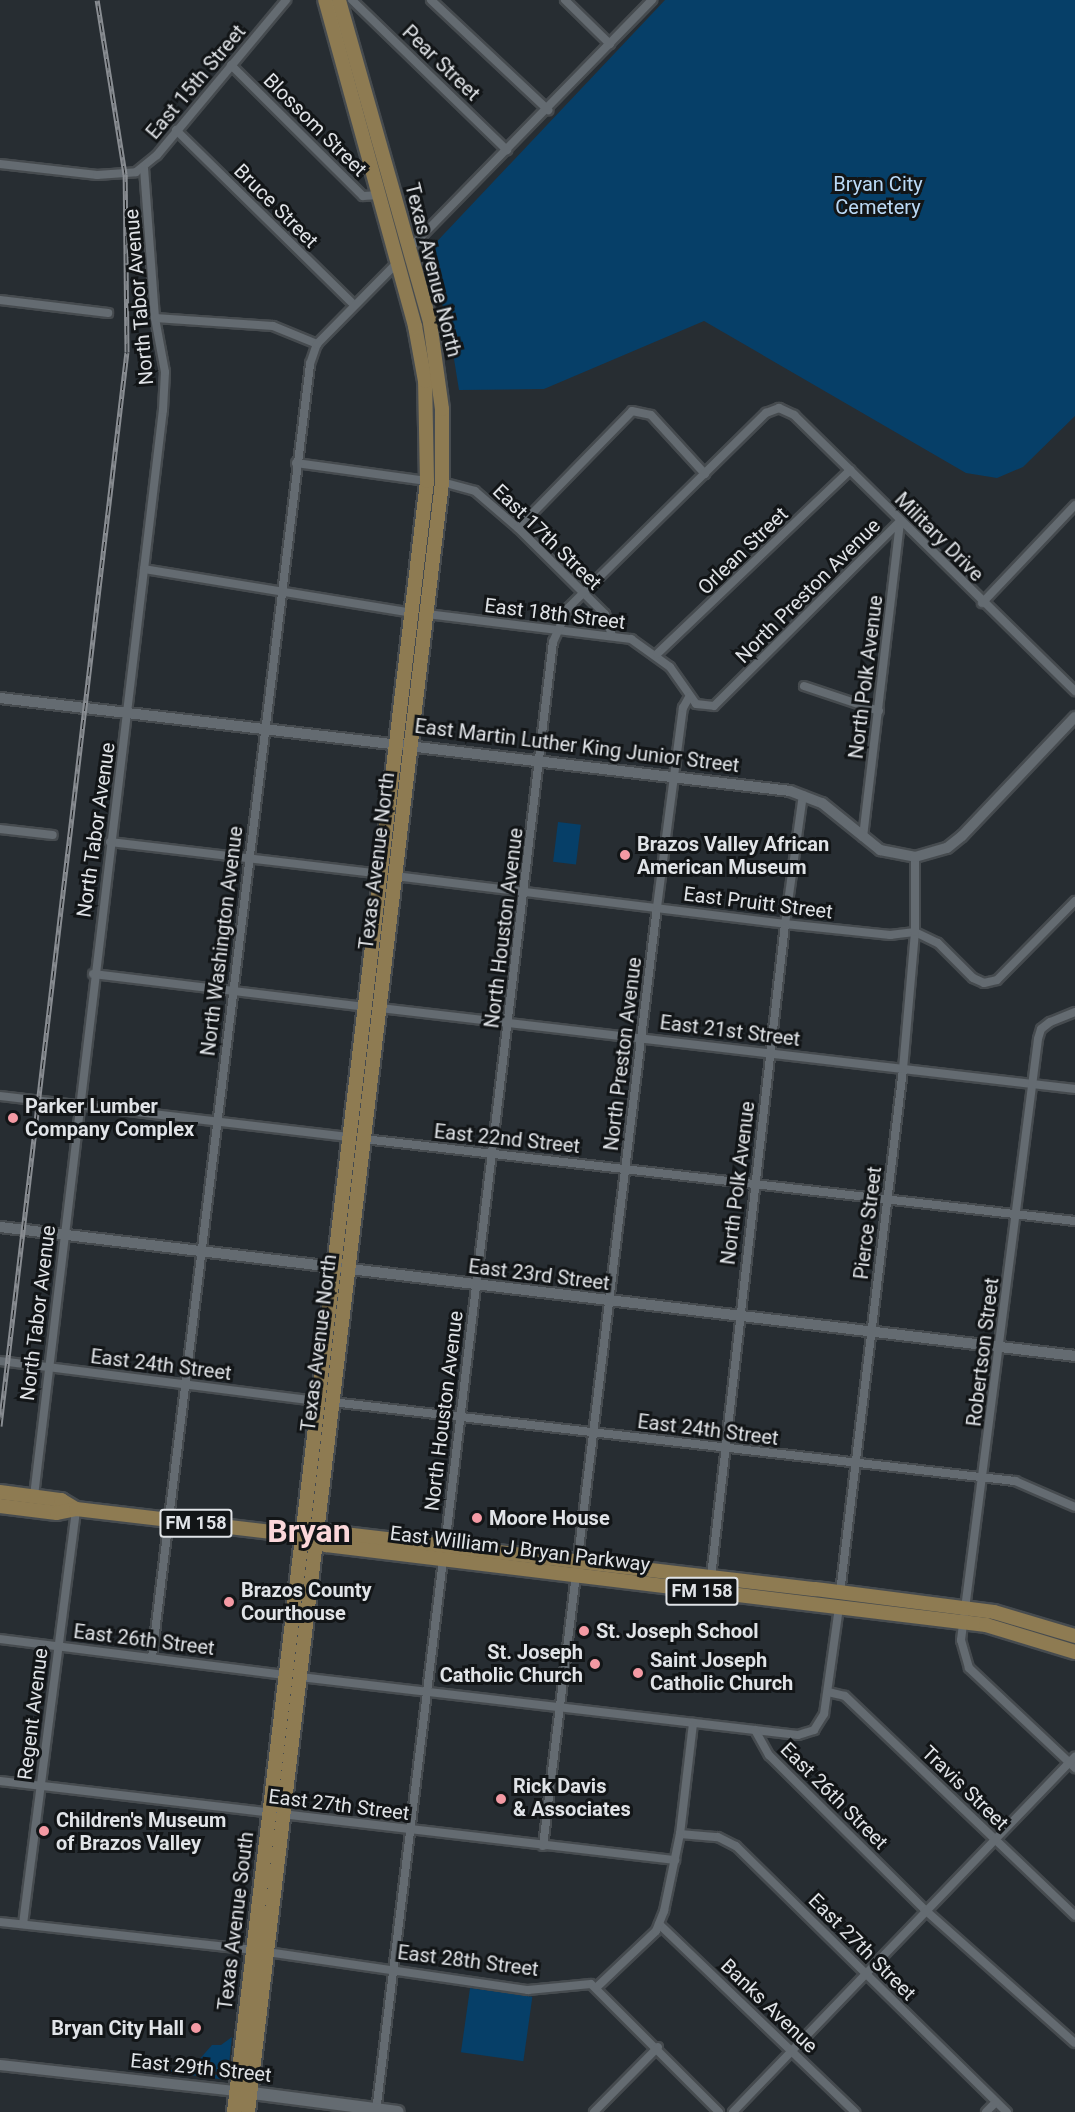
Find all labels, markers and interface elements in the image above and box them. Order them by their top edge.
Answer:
street label: East 15th Street [141,20,251,144]
street label: Pear Street [397,20,485,106]
street label: Blossom Street [258,68,372,182]
street label: Bruce Street [229,159,323,253]
park label: Bryan City Cemetery [833,172,923,219]
street label: Texas Avenue North [400,180,466,360]
street label: North Tabor Avenue [119,208,159,386]
street label: East 17th Street [488,479,606,595]
street label: Military Drive [890,488,988,586]
street label: Orlean Street [693,502,793,600]
street label: North Preston Avenue [731,514,885,668]
street label: East 18th Street [483,593,627,635]
street label: North Polk Avenue [844,594,888,760]
street label: East Martin Luther King Junior Street [413,714,741,778]
street label: North Tabor Avenue [72,741,120,919]
street label: Texas Avenue North [354,771,400,951]
street label: North Washington Avenue [196,825,248,1057]
street label: North Houston Avenue [480,826,528,1030]
place label: Brazos Valley African American Museum [637,832,829,879]
marker: Brazos Valley African American Museum [618,848,632,862]
street label: East Pruitt Street [682,882,834,924]
street label: North Preston Avenue [599,956,647,1152]
street label: East 21st Street [658,1010,802,1052]
place label: Parker Lumber Company Complex [25,1094,194,1141]
street label: North Polk Avenue [716,1100,760,1266]
marker: Parker Lumber Company Complex [6,1111,20,1125]
street label: East 22nd Street [433,1119,581,1159]
street label: Pierce Street [849,1165,887,1281]
street label: North Tabor Avenue [15,1224,61,1402]
street label: Texas Avenue North [296,1253,342,1433]
street label: East 23rd Street [467,1254,611,1296]
street label: Robertson Street [962,1276,1004,1428]
street label: North Houston Avenue [420,1309,468,1513]
street label: East 24th Street [89,1344,233,1386]
street label: East 24th Street [636,1409,780,1451]
place label: Moore House [489,1506,610,1530]
road number: FM 158 [158,1508,234,1538]
marker: Moore House [470,1511,484,1525]
district label: Bryan [267,1512,351,1550]
street label: East William J Bryan Parkway [389,1521,651,1577]
road number: FM 158 [664,1576,740,1606]
place label: Brazos County Courthouse [241,1578,372,1625]
marker: Brazos County Courthouse [222,1595,236,1609]
street label: East 26th Street [72,1619,216,1661]
place label: St. Joseph School [596,1619,759,1643]
marker: St. Joseph School [577,1624,591,1638]
place label: St. Joseph Catholic Church [440,1640,583,1687]
street label: Regent Avenue [13,1647,53,1781]
place label: Saint Joseph Catholic Church [650,1649,793,1696]
marker: St. Joseph Catholic Church [588,1657,602,1671]
marker: Saint Joseph Catholic Church [631,1666,645,1680]
street label: East 26th Street [775,1737,893,1855]
street label: Travis Street [917,1741,1013,1835]
place label: Rick Davis & Associates [513,1775,631,1822]
street label: East 27th Street [267,1784,411,1826]
marker: Rick Davis & Associates [494,1792,508,1806]
place label: Children's Museum of Brazos Valley [56,1808,226,1855]
marker: Children's Museum of Brazos Valley [37,1824,51,1838]
street label: Texas Avenue South [213,1830,259,2012]
street label: East 27th Street [803,1888,921,2006]
street label: East 28th Street [396,1940,540,1982]
street label: Banks Avenue [716,1954,822,2058]
place label: Bryan City Hall [51,2016,184,2040]
marker: Bryan City Hall [189,2021,203,2035]
street label: East 29th Street [129,2049,273,2087]

